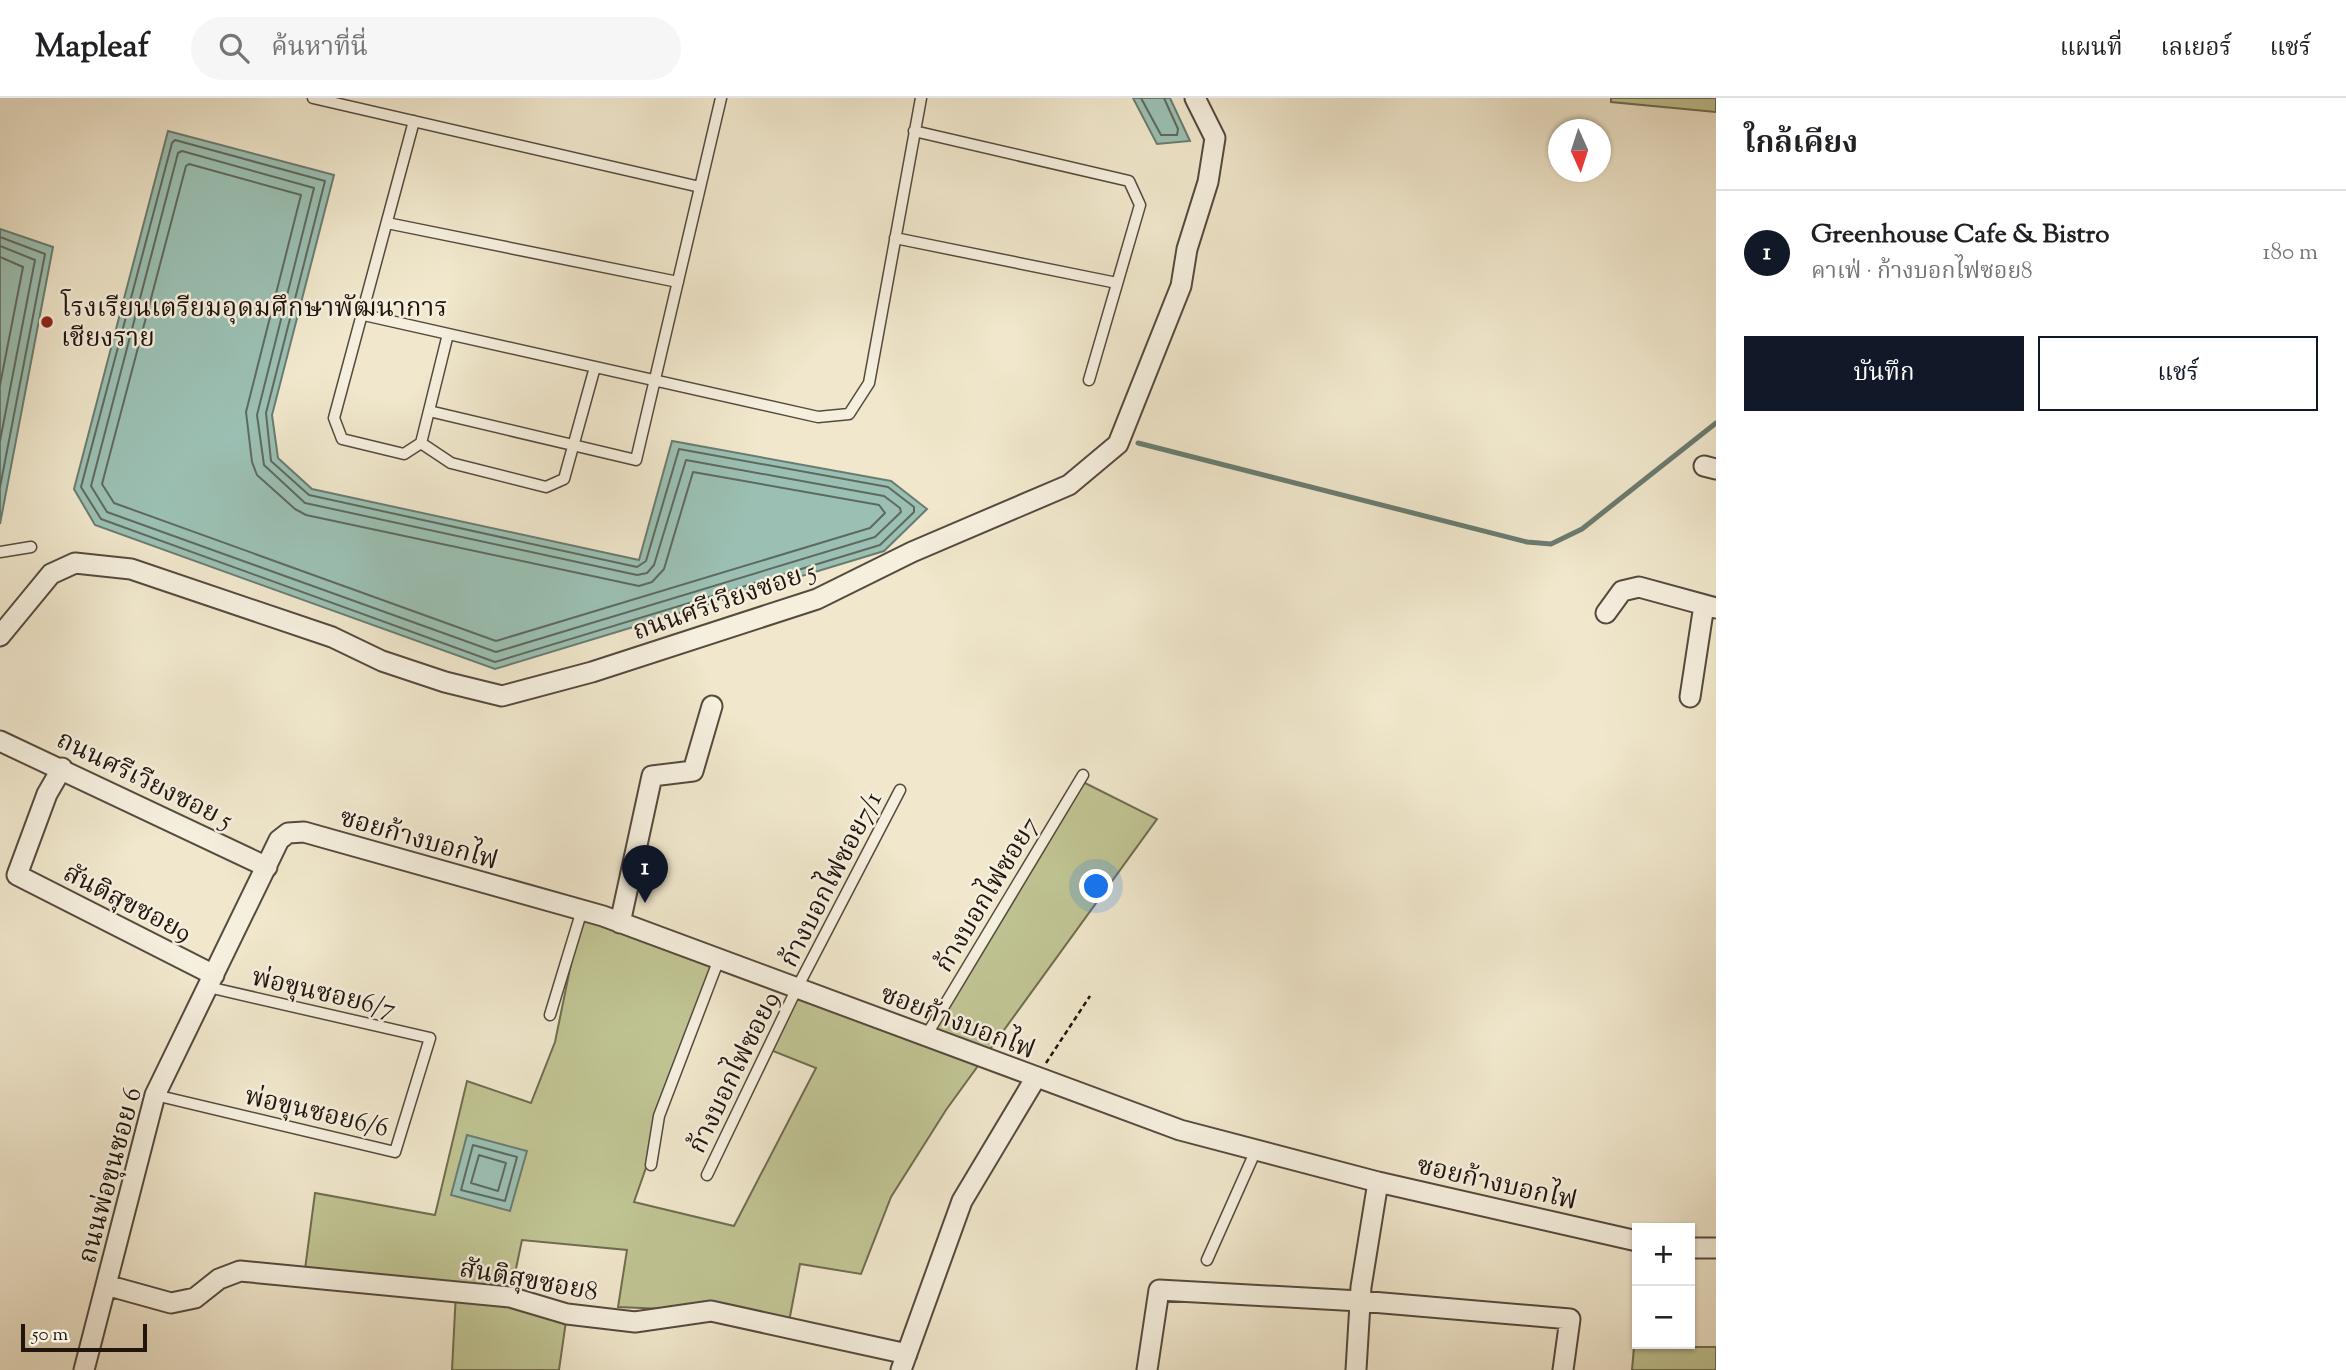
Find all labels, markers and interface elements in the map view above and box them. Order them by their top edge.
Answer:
search box [191,17,681,80]
text: Mapleaf [35,24,149,72]
icon: search [215,29,253,67]
text: ค้นหาที่นี่ [271,30,368,67]
text: แผนที่ [2060,32,2123,66]
text: เลเยอร์ [2161,32,2232,66]
text: แชร์ [2270,32,2311,66]
north arrow [1548,119,1611,182]
text: ใกล้เคียง [1744,123,1858,166]
text: Greenhouse Cafe & Bistro [1811,217,2109,254]
text: 1 [1763,237,1771,270]
text: 180 m [2263,237,2318,270]
text: คาเฟ่ · ก้างบอกไฟซอย8 [1811,256,2033,289]
place label: โรงเรียนเตรียมอุดมศึกษาพัฒนาการ เชียงราย [60,289,447,358]
marker: โรงเรียนเตรียมอุดมศึกษาพัฒนาการ เชียงราย [39,314,55,330]
button: บันทึก [1744,336,2024,411]
button: แชร์ [2038,336,2318,411]
street label: ถนนศรีเวียงซอย 5 [628,554,822,651]
street label: ถนนศรีเวียงซอย 5 [50,723,238,840]
street label: ก้างบอกไฟซอย7/1 [770,785,893,974]
street label: ซอยก้างบอกไฟ [335,798,502,881]
street label: ก้างบอกไฟซอย7 [925,809,1049,980]
pin: 1 [622,845,668,903]
street label: สันติสุขซอย9 [56,856,197,952]
your location [1079,869,1113,903]
street label: พ่อขุนซอย6/7 [248,960,399,1029]
street label: ซอยก้างบอกไฟ [874,975,1041,1070]
street label: ก้างบอกไฟซอย9 [678,985,790,1160]
street label: พ่อขุนซอย6/6 [241,1079,392,1148]
street label: ถนนพ่อขุนซอย 6 [70,1084,153,1268]
street label: ซอยก้างบอกไฟ [1413,1146,1580,1221]
map controls [1632,1223,1695,1349]
button: + [1632,1223,1695,1286]
street label: สันติสุขซอย8 [457,1251,601,1312]
button: − [1632,1286,1695,1349]
scale bar [21,1321,147,1353]
text: 50 m [32,1322,68,1349]

